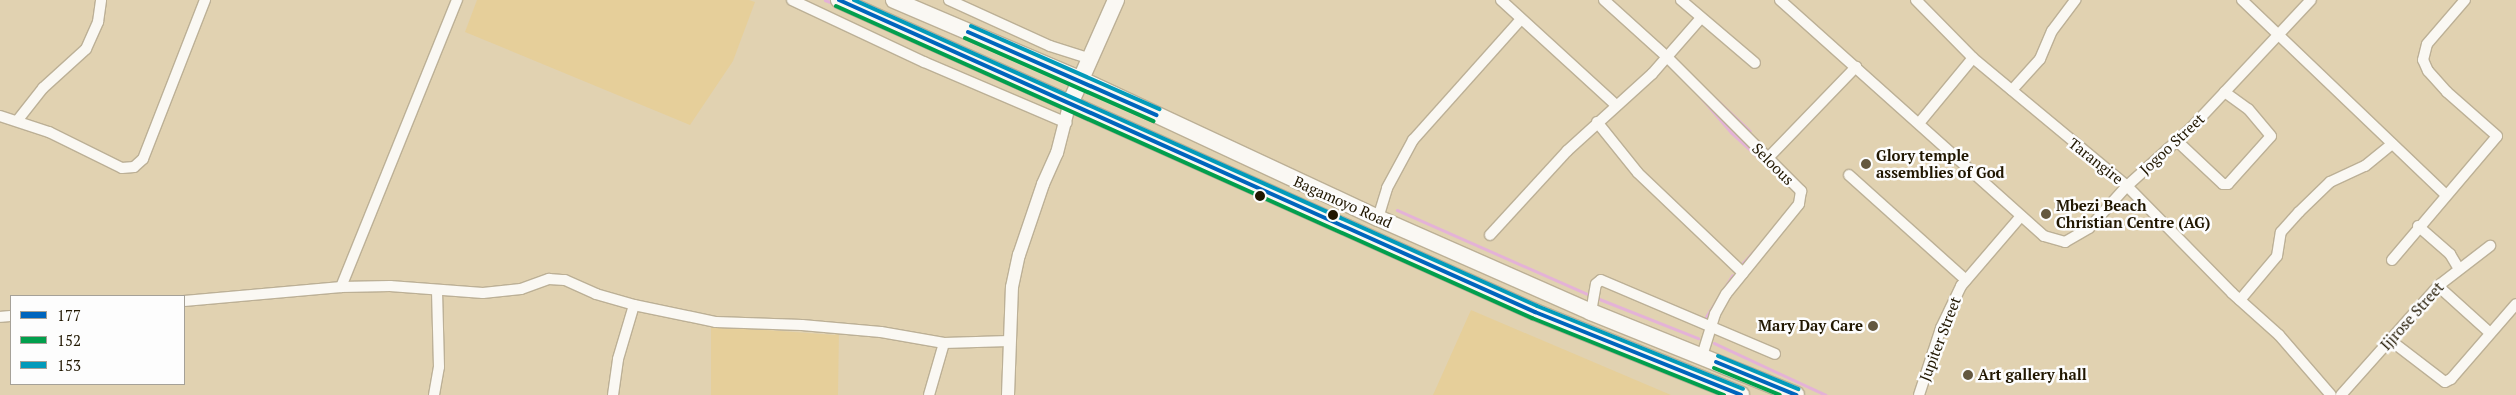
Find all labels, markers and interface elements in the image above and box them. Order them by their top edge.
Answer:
street label: Jogoo Street [2136,110,2208,178]
street label: Tarangire [2065,134,2127,188]
street label: Seloous [1748,139,1798,189]
place label: Glory temple assemblies of God [1876,146,2005,181]
marker: Glory temple assemblies of God [1860,158,1872,170]
street label: Bagamoyo Road [1291,172,1395,232]
unlabelled marker [1255,191,1265,201]
place label: Mbezi Beach Christian Centre (AG) [2056,196,2210,231]
marker: Mbezi Beach Christian Centre (AG) [2040,208,2052,220]
unlabelled marker [1328,210,1338,220]
street label: Ijjrose Street [2377,278,2447,354]
street label: Jupiter Street [1916,294,1964,384]
legend [10,295,185,385]
text: 177 [57,305,81,325]
place label: Mary Day Care [1758,317,1863,335]
marker: Mary Day Care [1867,320,1879,332]
text: 152 [57,330,81,350]
text: 153 [57,355,81,375]
place label: Art gallery hall [1978,366,2087,384]
marker: Art gallery hall [1962,369,1974,381]

